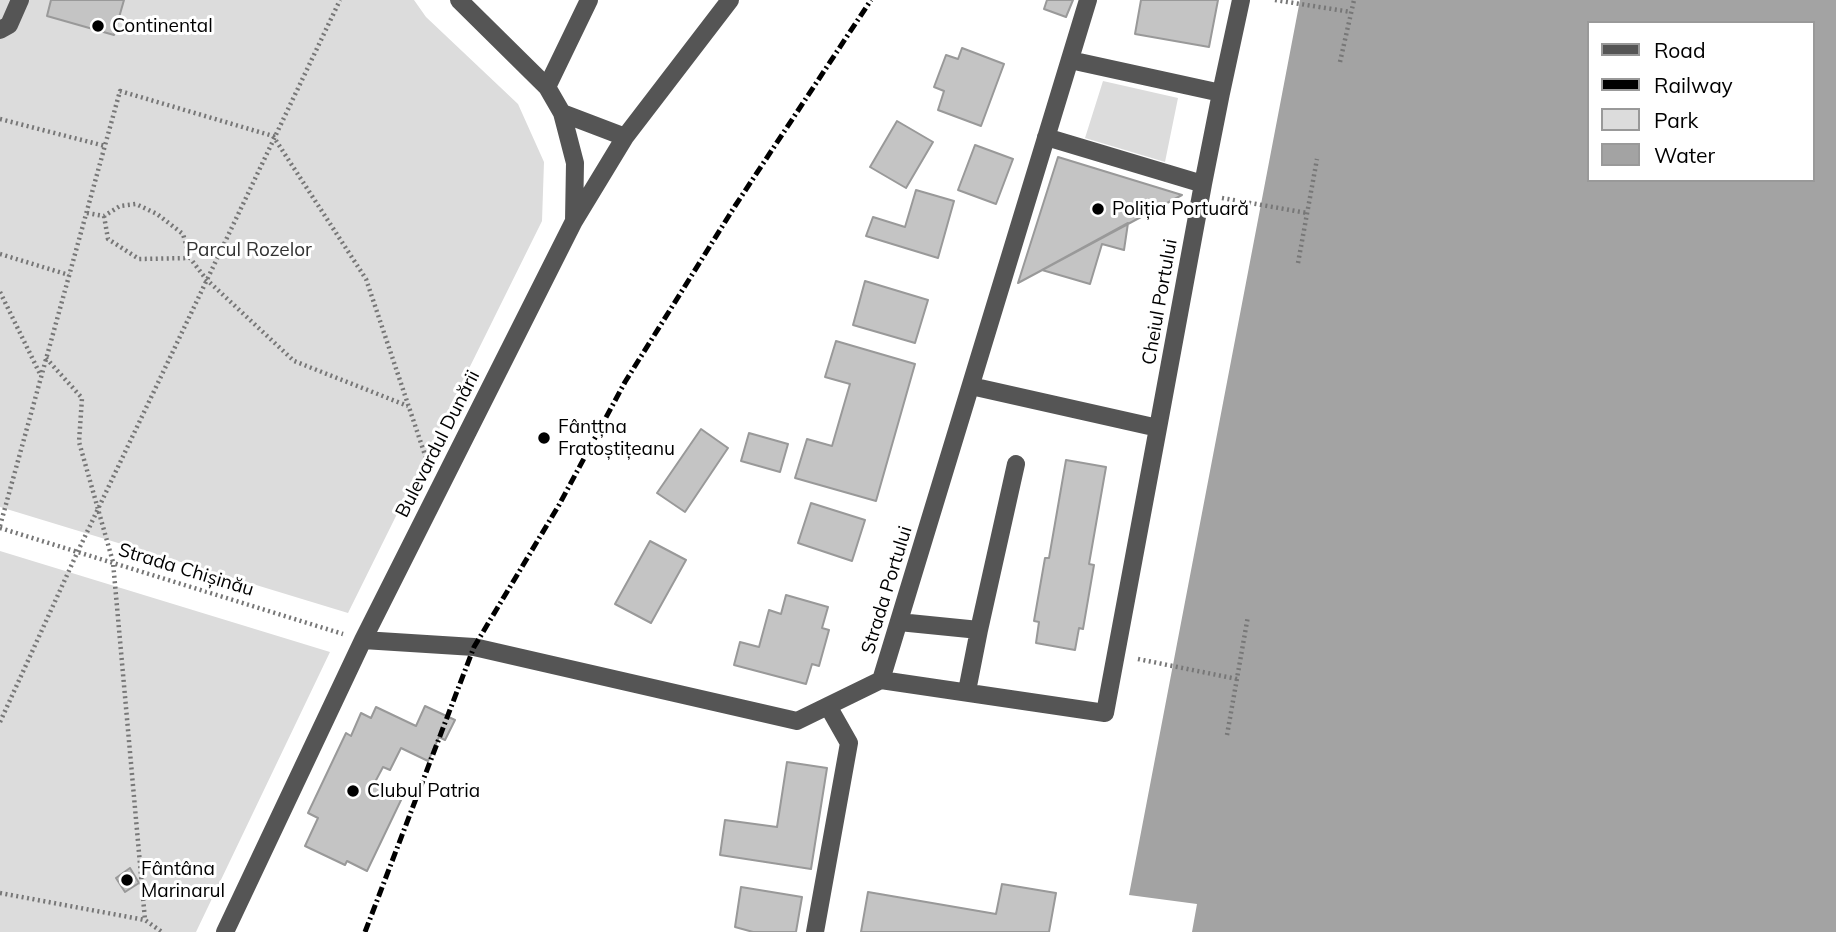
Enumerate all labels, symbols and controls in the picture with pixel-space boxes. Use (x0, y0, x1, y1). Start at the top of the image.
place label: Continental (112, 15, 213, 37)
marker: Continental (90, 18, 106, 34)
legend (1588, 21, 1815, 182)
text: Road (1654, 37, 1705, 63)
text: Railway (1654, 72, 1733, 98)
text: Park (1654, 107, 1698, 133)
text: Water (1654, 142, 1715, 168)
place label: Poliția Portuară (1112, 198, 1249, 220)
marker: Poliția Portuară (1090, 201, 1106, 217)
street label: Cheiul Portului (1138, 237, 1182, 367)
park label: Parcul Rozelor (186, 239, 312, 261)
street label: Bulevardul Dunării (391, 367, 485, 521)
place label: Fântțna Fratoștițeanu (558, 416, 675, 460)
marker: Fântțna Fratoștițeanu (536, 430, 552, 446)
street label: Strada Portului (857, 523, 917, 657)
street label: Strada Chișinău (115, 539, 257, 601)
place label: Clubul Patria (367, 780, 480, 802)
marker: Clubul Patria (345, 783, 361, 799)
place label: Fântâna Marinarul (141, 858, 225, 902)
marker: Fântâna Marinarul (119, 872, 135, 888)

